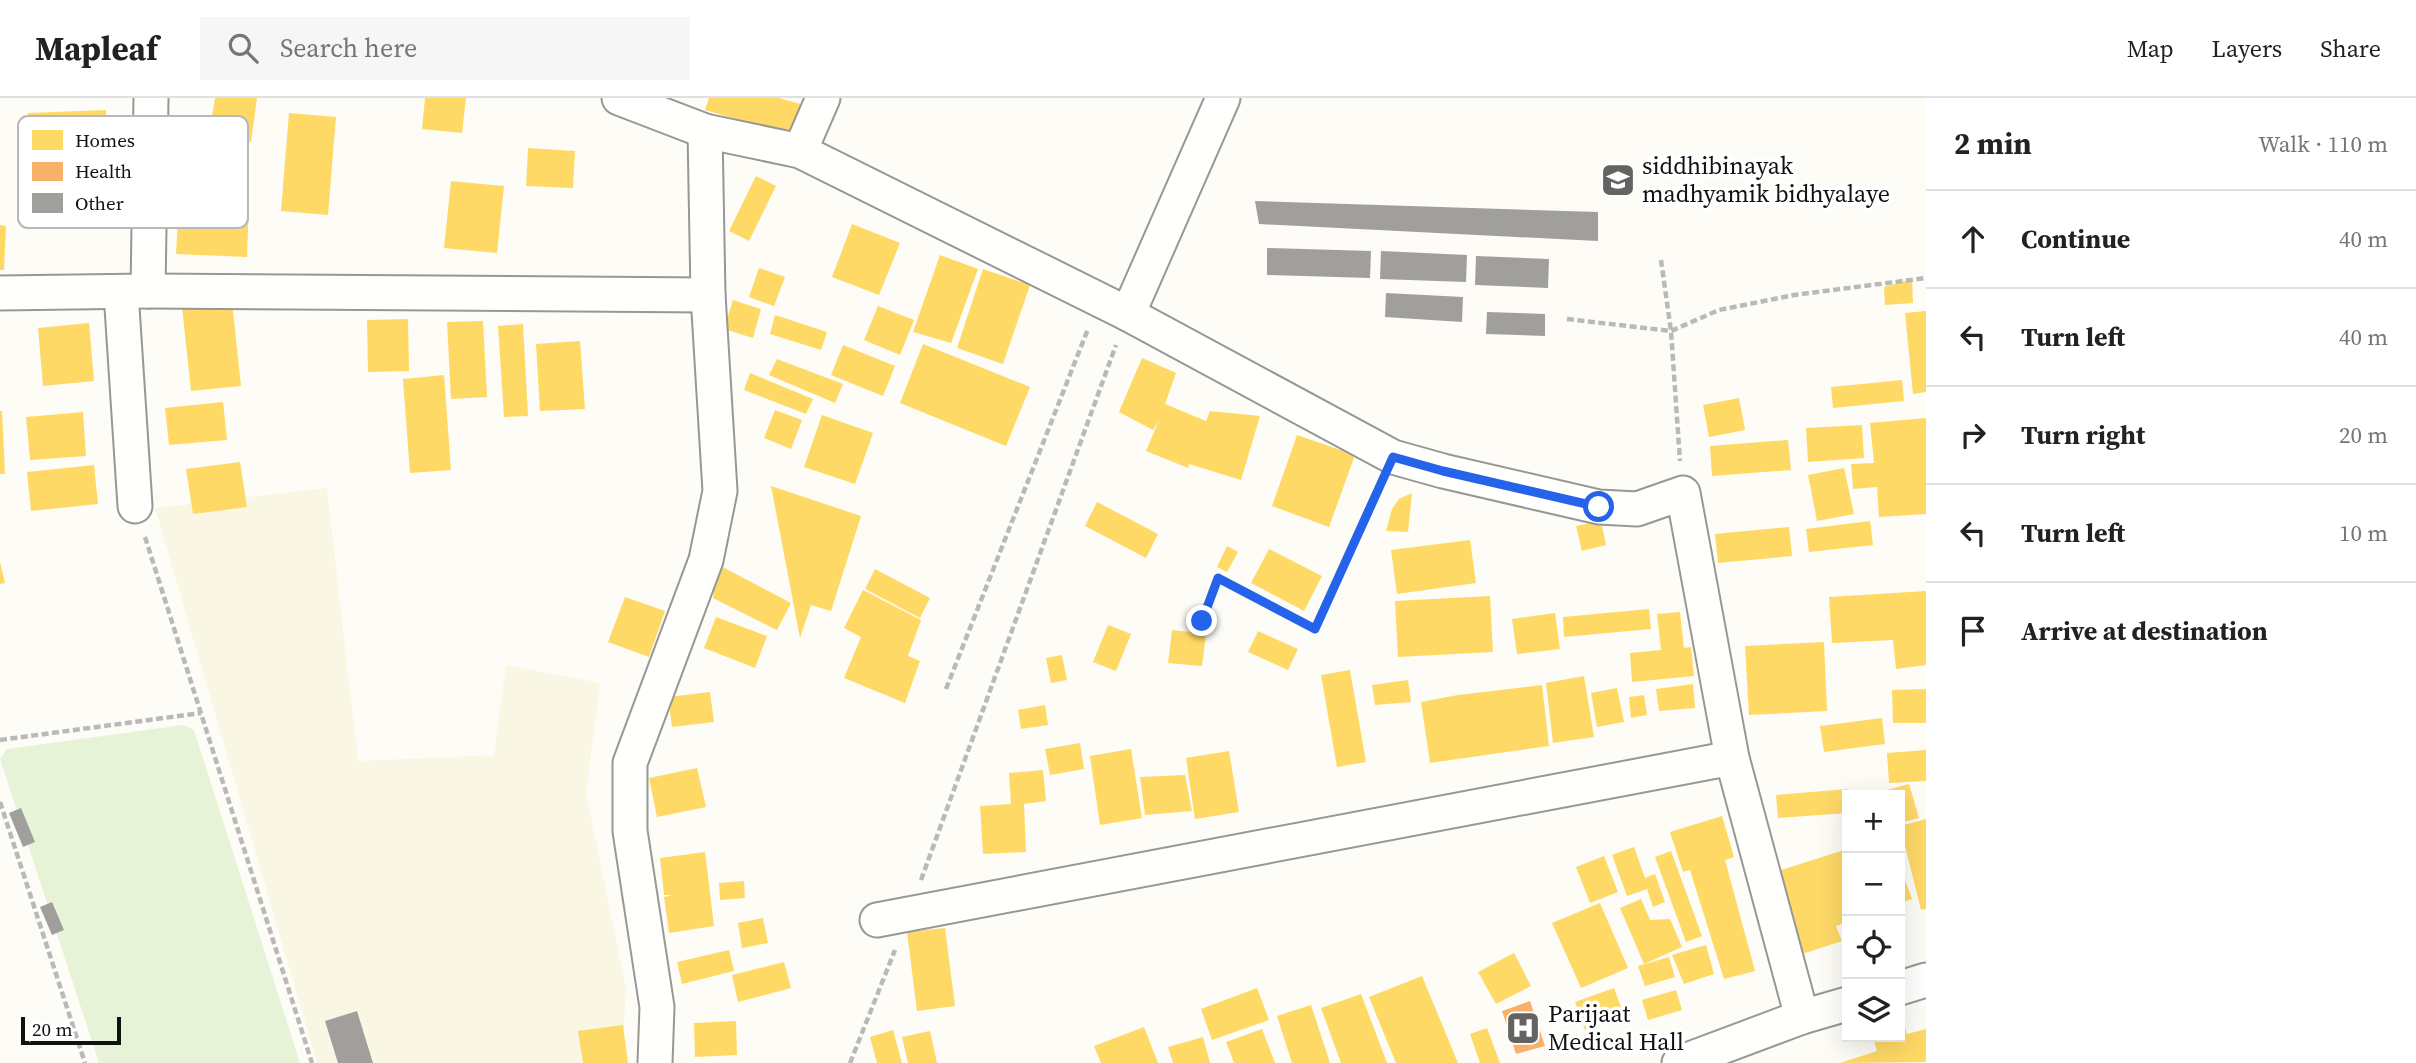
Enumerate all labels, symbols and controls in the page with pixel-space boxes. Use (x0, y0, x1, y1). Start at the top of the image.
search box (200, 17, 690, 80)
text: Mapleaf (35, 26, 158, 71)
icon: search (224, 29, 262, 67)
text: Search here (280, 30, 417, 66)
text: Map (2127, 32, 2174, 65)
text: Layers (2212, 32, 2282, 65)
text: Share (2320, 32, 2381, 65)
legend (18, 116, 248, 228)
text: 2 min (1954, 123, 2032, 164)
text: Homes (75, 127, 135, 153)
text: Walk · 110 m (2258, 128, 2388, 160)
place label: siddhibinayak madhyamik bidhyalaye (1642, 149, 1890, 210)
text: Health (75, 158, 132, 184)
school or university icon: siddhibinayak madhyamik bidhyalaye (1599, 161, 1637, 199)
text: Other (75, 190, 124, 216)
icon: ahead (1954, 220, 1992, 258)
text: Continue (2021, 221, 2130, 257)
text: 40 m (2339, 223, 2388, 255)
icon: left (1954, 318, 1992, 356)
text: Turn left (2021, 319, 2125, 355)
text: 40 m (2339, 321, 2388, 353)
icon: right (1954, 416, 1992, 454)
text: Turn right (2021, 417, 2145, 453)
text: 20 m (2339, 419, 2388, 451)
route start (1583, 491, 1614, 522)
icon: left (1954, 514, 1992, 552)
text: Turn left (2021, 515, 2125, 551)
text: 10 m (2339, 517, 2388, 549)
route end (1186, 605, 1217, 636)
icon: arrive (1954, 612, 1992, 650)
text: Arrive at destination (2021, 613, 2268, 649)
map controls (1842, 790, 1905, 1042)
button: + (1842, 790, 1905, 853)
button: − (1842, 853, 1905, 916)
button: locate (1842, 916, 1905, 979)
button: layers (1842, 979, 1905, 1042)
place label: Parijaat Medical Hall (1548, 997, 1684, 1058)
hospital icon: Parijaat Medical Hall (1504, 1009, 1542, 1047)
scale bar (21, 1014, 121, 1046)
text: 20 m (32, 1016, 73, 1042)

